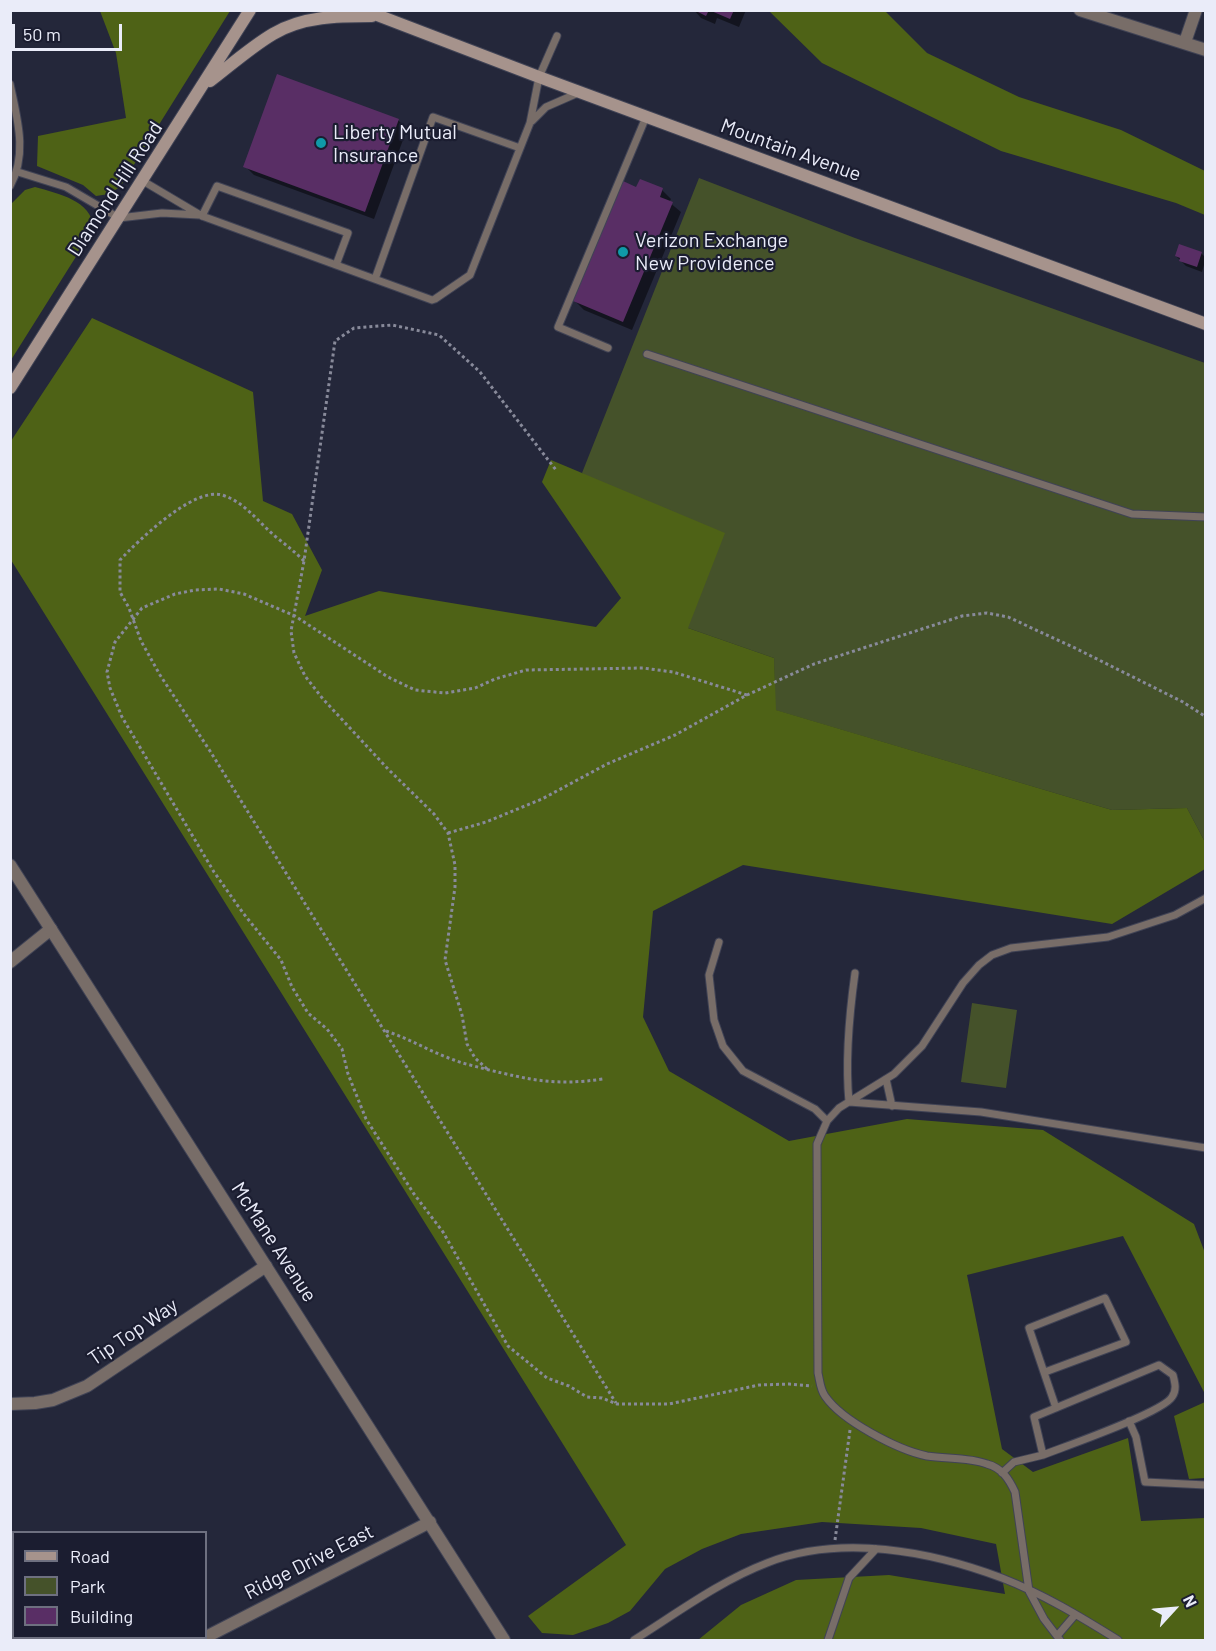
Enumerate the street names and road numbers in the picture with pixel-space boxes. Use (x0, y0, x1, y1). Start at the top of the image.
street label: Mountain Avenue (718, 113, 864, 187)
street label: Diamond Hill Road (62, 117, 168, 261)
street label: McMane Avenue (226, 1178, 322, 1306)
street label: Tip Top Way (84, 1293, 182, 1371)
street label: Ridge Drive East (241, 1519, 377, 1605)

